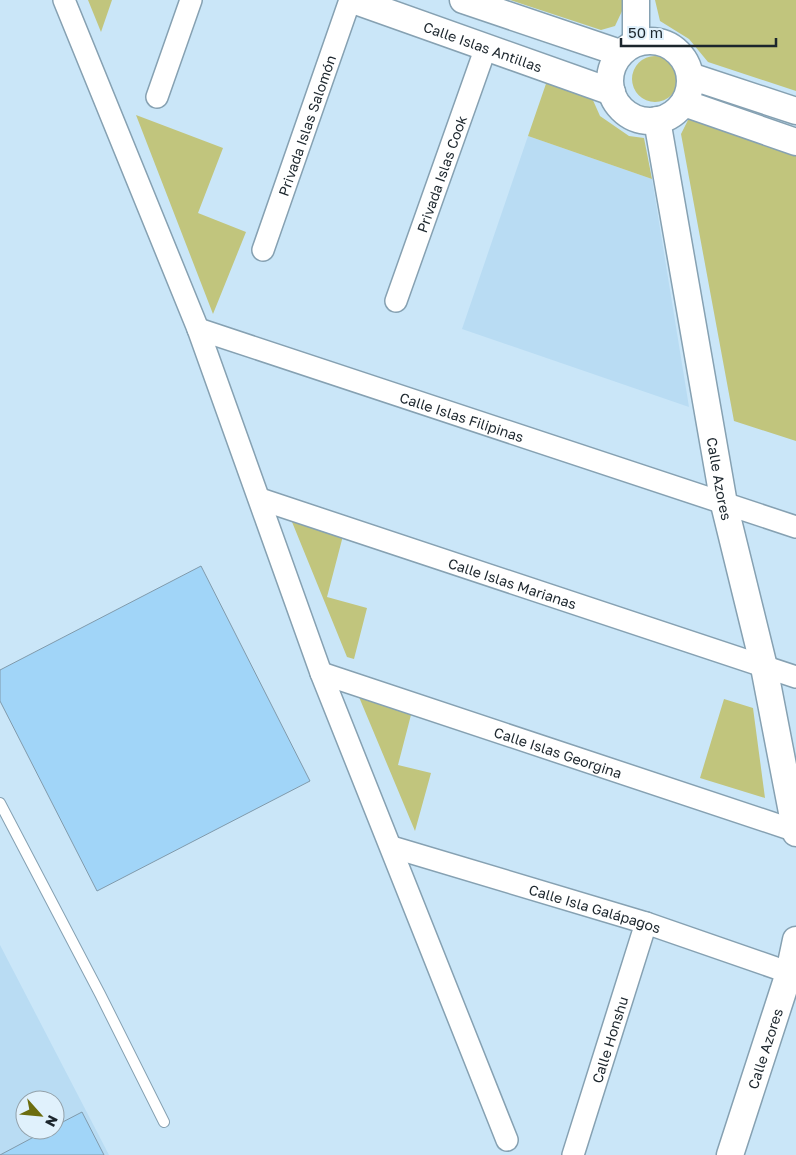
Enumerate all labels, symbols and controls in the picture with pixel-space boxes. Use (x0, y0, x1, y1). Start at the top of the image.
scale bar (621, 15, 776, 47)
street label: Calle Islas Antillas (421, 17, 545, 75)
text: 50 m (628, 23, 663, 41)
street label: Privada Islas Salomón (274, 53, 339, 198)
street label: Privada Islas Cook (412, 113, 470, 235)
street label: Calle Islas Filipinas (398, 388, 526, 445)
street label: Calle Azores (704, 436, 736, 522)
street label: Calle Islas Marianas (446, 554, 579, 612)
street label: Calle Islas Georgina (492, 723, 624, 781)
street label: Calle Isla Galápagos (527, 880, 663, 936)
street label: Calle Honshu (588, 994, 631, 1085)
street label: Calle Azores (744, 1006, 786, 1091)
north arrow (15, 1090, 65, 1140)
text: N (42, 1113, 62, 1130)

